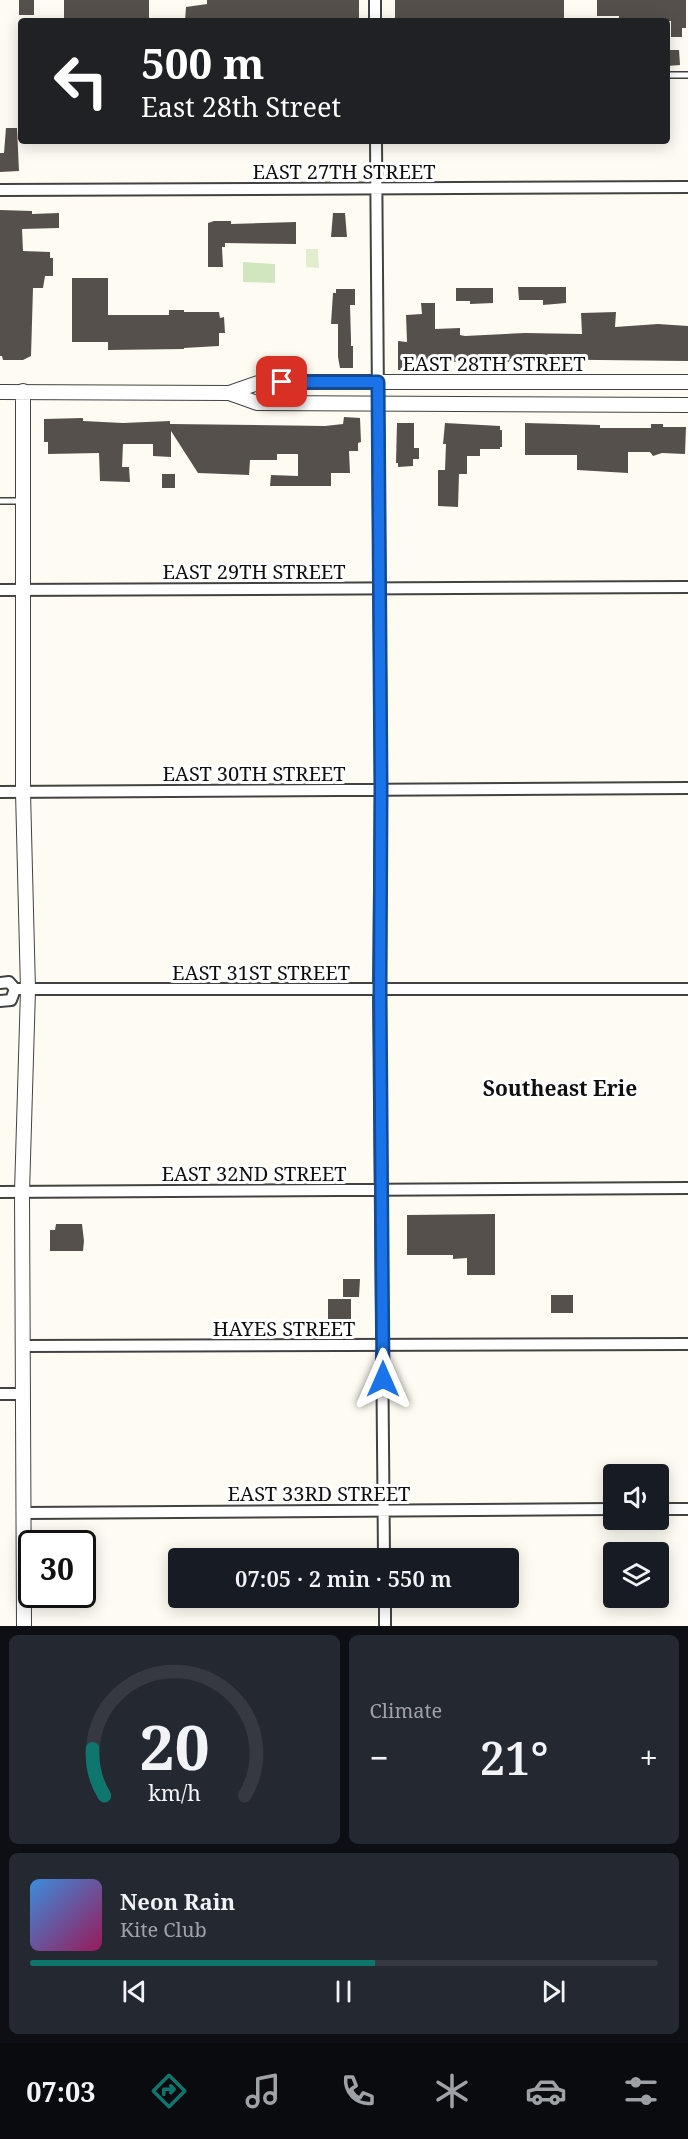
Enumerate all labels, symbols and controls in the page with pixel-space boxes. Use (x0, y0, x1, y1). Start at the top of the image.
text: 500 m (141, 34, 265, 91)
icon: left (42, 42, 120, 120)
text: East 28th Street (141, 88, 341, 125)
street label: EAST 27TH STREET (252, 158, 436, 185)
street label: EAST 28TH STREET (402, 350, 586, 377)
pin (256, 356, 307, 407)
icon: arrive (265, 365, 298, 398)
street label: EAST 29TH STREET (162, 558, 346, 585)
street label: EAST 30TH STREET (162, 760, 346, 787)
street label: EAST 31ST STREET (172, 959, 350, 986)
district label: Southeast Erie (483, 1074, 637, 1102)
street label: EAST 32ND STREET (162, 1160, 346, 1187)
street label: HAYES STREET (213, 1315, 355, 1342)
position arrow (351, 1347, 415, 1411)
map controls (603, 1464, 669, 1608)
button: sound (603, 1464, 669, 1530)
street label: EAST 33RD STREET (228, 1480, 410, 1507)
speed limit sign: 30 (18, 1530, 96, 1608)
button: layers (603, 1542, 669, 1608)
text: 07:05 · 2 min · 550 m (235, 1563, 452, 1593)
text: Climate (370, 1697, 442, 1724)
text: 20 (139, 1703, 210, 1788)
text: 21° (480, 1727, 548, 1788)
text: − (370, 1735, 389, 1780)
text: + (640, 1735, 658, 1780)
text: km/h (148, 1779, 201, 1808)
text: Neon Rain (120, 1886, 235, 1916)
text: Kite Club (120, 1916, 207, 1943)
icon: previous (118, 1975, 151, 2008)
icon: pause (327, 1975, 360, 2008)
icon: next (537, 1975, 570, 2008)
icon: directions (148, 2070, 190, 2112)
icon: music (242, 2070, 284, 2112)
icon: phone (337, 2070, 379, 2112)
icon: climate (431, 2070, 473, 2112)
icon: car (525, 2070, 567, 2112)
icon: filters (620, 2070, 662, 2112)
text: 07:03 (26, 2073, 95, 2110)

